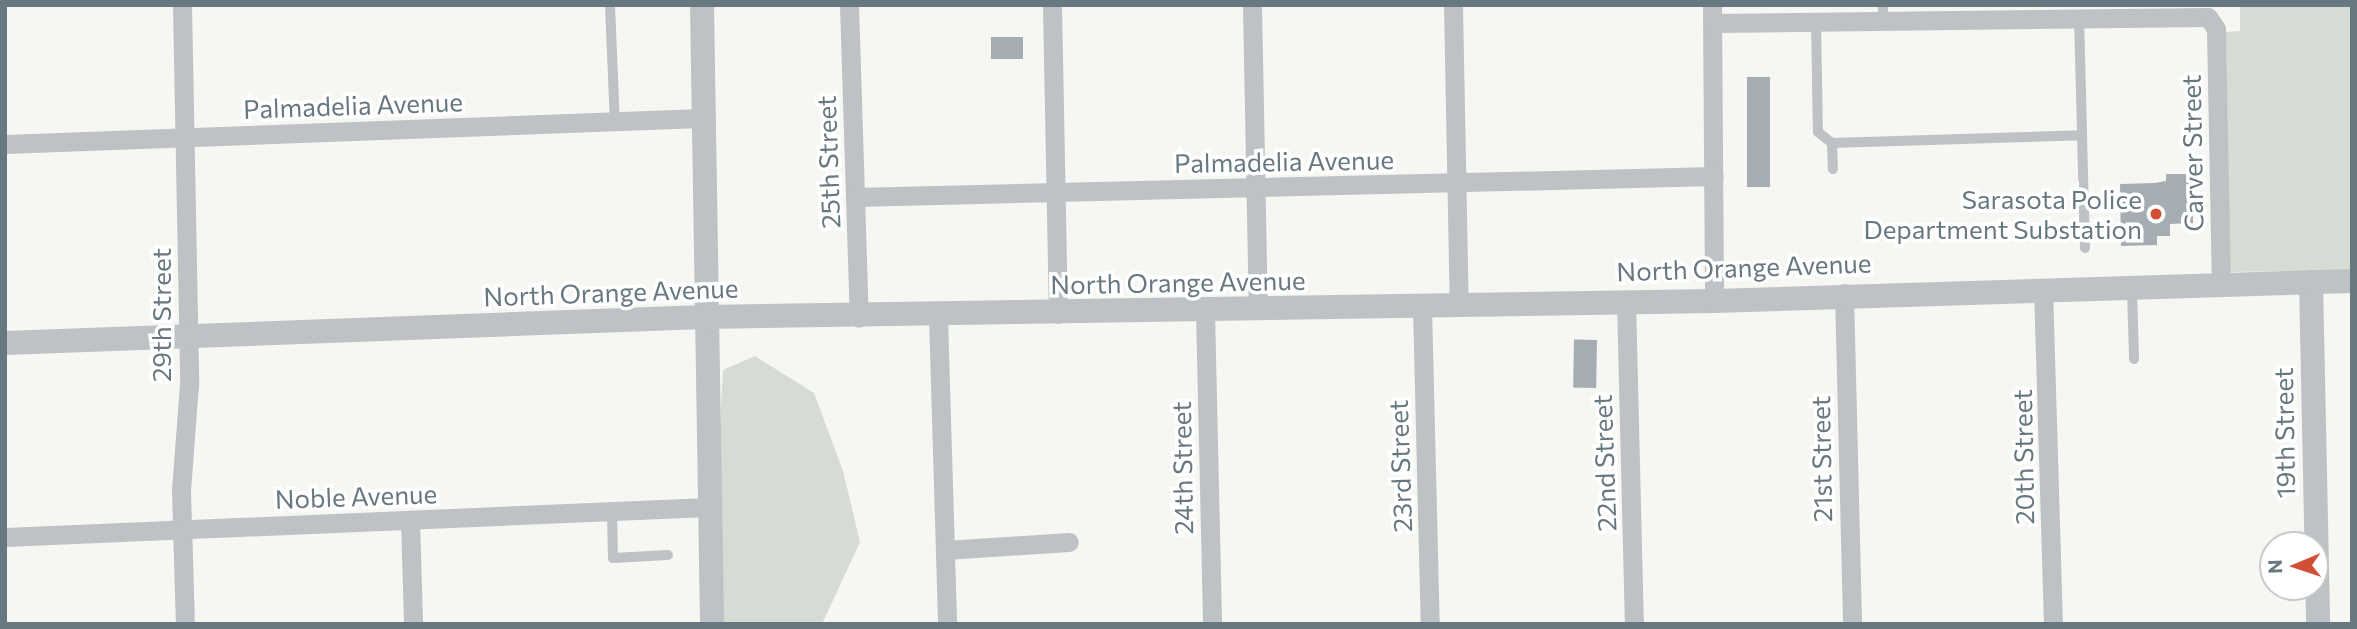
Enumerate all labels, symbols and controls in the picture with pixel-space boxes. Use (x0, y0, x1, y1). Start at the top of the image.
street label: Carver Street (2175, 74, 2209, 232)
street label: Palmadelia Avenue (242, 86, 464, 124)
street label: 25th Street (810, 95, 846, 229)
street label: Palmadelia Avenue (1174, 143, 1394, 179)
place label: Sarasota Police Department Substation (1863, 183, 2142, 244)
marker: Sarasota Police Department Substation (2148, 206, 2164, 222)
street label: North Orange Avenue (1616, 247, 1872, 287)
street label: 29th Street (145, 248, 177, 382)
street label: North Orange Avenue (1050, 264, 1306, 300)
street label: North Orange Avenue (483, 272, 739, 312)
street label: 19th Street (2267, 367, 2301, 499)
street label: 20th Street (2006, 389, 2040, 525)
street label: 22nd Street (1586, 394, 1622, 532)
street label: 21st Street (1804, 396, 1838, 522)
street label: 23rd Street (1382, 399, 1418, 533)
street label: 24th Street (1165, 401, 1199, 535)
street label: Noble Avenue (274, 478, 438, 514)
north arrow (2259, 531, 2329, 601)
text: N (2263, 559, 2286, 574)

